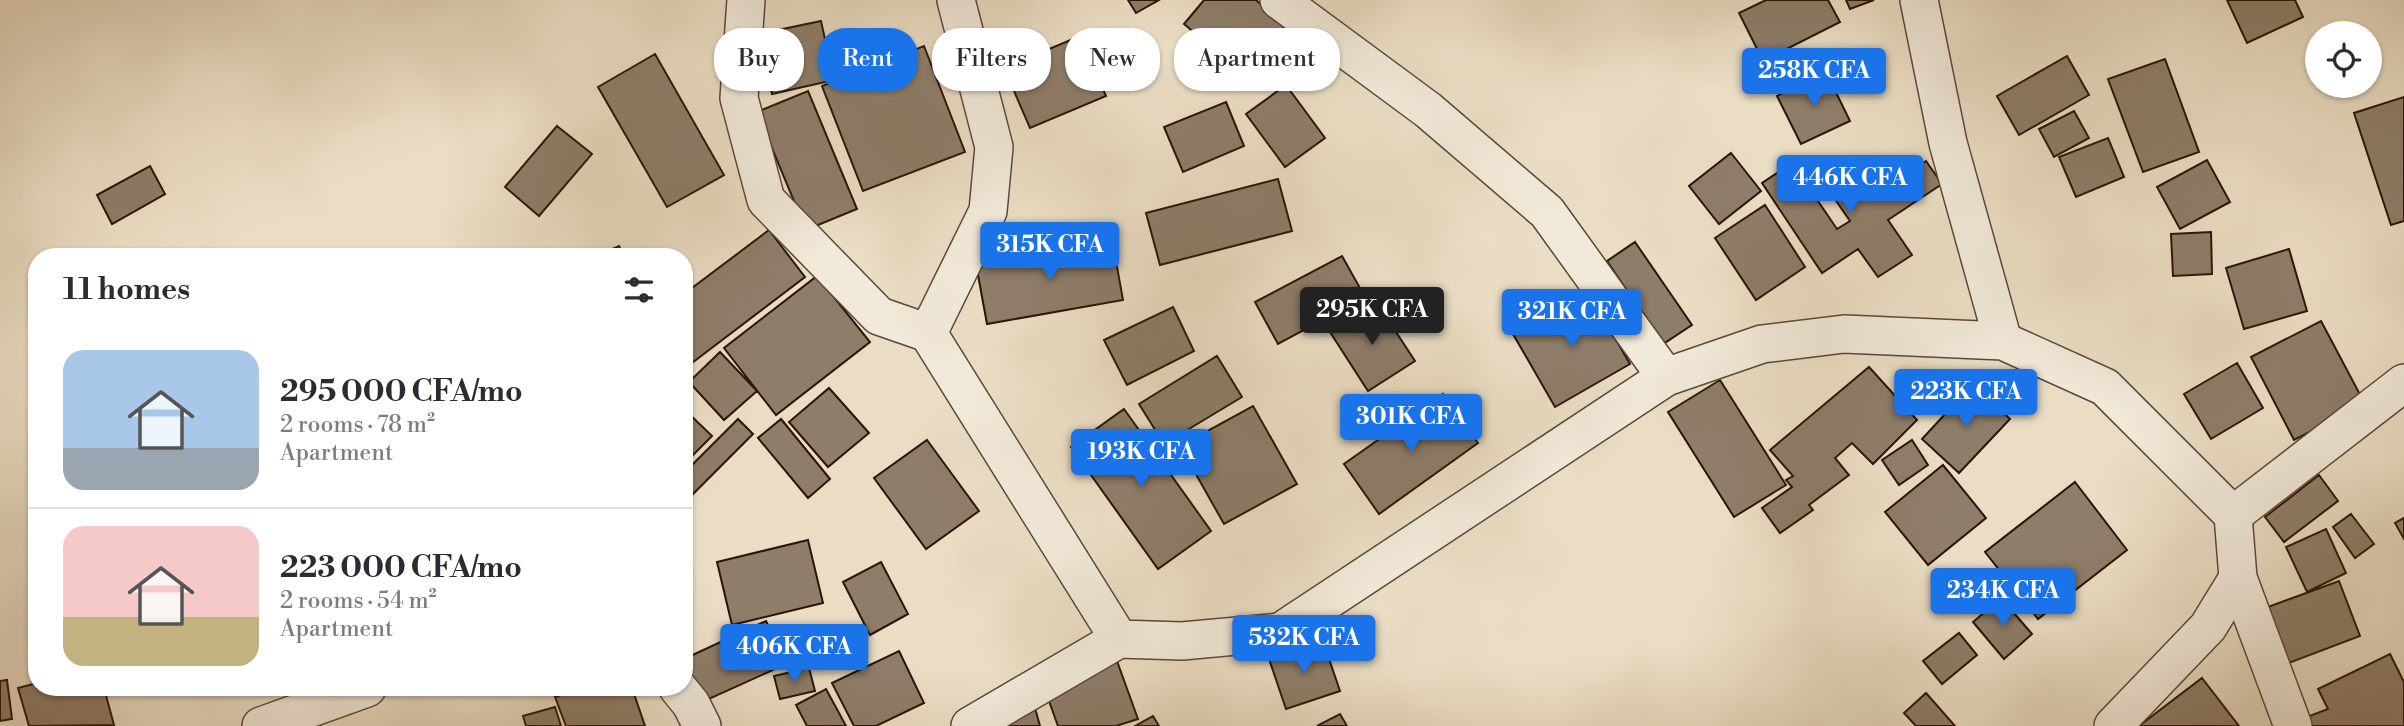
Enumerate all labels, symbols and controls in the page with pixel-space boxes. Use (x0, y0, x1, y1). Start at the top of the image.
map controls (2305, 21, 2382, 98)
button: locate (2305, 21, 2382, 98)
chip: Buy (714, 28, 804, 91)
chip: Rent (818, 28, 918, 91)
chip: Filters (932, 28, 1051, 91)
chip: New (1065, 28, 1160, 91)
chip: Apartment (1174, 28, 1340, 91)
pin: 258K CFA (1742, 48, 1886, 108)
text: 258K CFA (1758, 57, 1870, 85)
pin: 446K CFA (1778, 156, 1922, 215)
text: 446K CFA (1793, 164, 1907, 192)
pin: 315K CFA (978, 222, 1122, 282)
text: 315K CFA (996, 231, 1104, 259)
text: 11 homes (63, 271, 190, 309)
icon: filters (620, 271, 658, 309)
pin: 295K CFA (1300, 288, 1444, 347)
pin: 321K CFA (1500, 290, 1644, 349)
text: 295K CFA (1316, 296, 1428, 324)
text: 321K CFA (1518, 298, 1626, 326)
pin: 223K CFA (1894, 370, 2038, 429)
text: 295 000 CFA/mo (280, 373, 523, 411)
icon: home (119, 378, 203, 462)
text: 223K CFA (1910, 378, 2022, 406)
pin: 301K CFA (1339, 394, 1483, 454)
text: 301K CFA (1356, 403, 1466, 431)
text: 2 rooms · 78 m² (280, 411, 435, 439)
pin: 193K CFA (1069, 430, 1213, 489)
text: 193K CFA (1087, 438, 1195, 466)
text: Apartment (280, 439, 393, 467)
text: 223 000 CFA/mo (280, 549, 522, 587)
icon: home (119, 554, 203, 638)
pin: 234K CFA (1931, 568, 2075, 628)
text: 234K CFA (1947, 577, 2059, 605)
text: 2 rooms · 54 m² (280, 587, 437, 615)
text: Apartment (280, 615, 393, 643)
pin: 532K CFA (1232, 616, 1376, 675)
pin: 406K CFA (722, 624, 866, 684)
text: 532K CFA (1248, 624, 1360, 652)
text: 406K CFA (736, 633, 852, 661)

